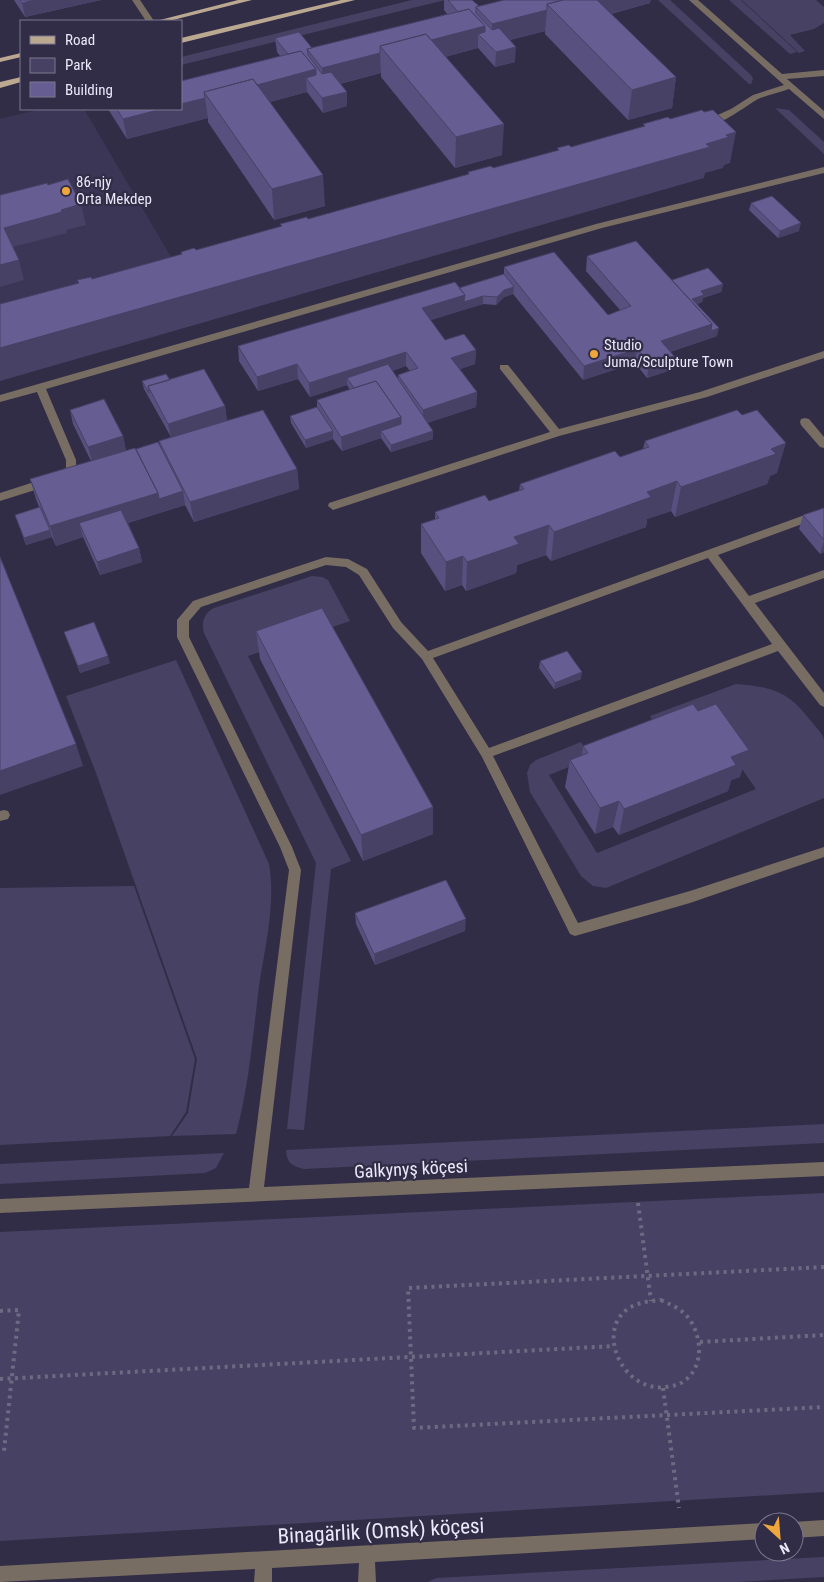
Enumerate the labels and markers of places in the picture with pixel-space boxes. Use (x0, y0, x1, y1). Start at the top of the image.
place label: 86-njy Orta Mekdep (76, 173, 152, 208)
marker: 86-njy Orta Mekdep (60, 185, 72, 197)
place label: Studio Juma/Sculpture Town (604, 336, 733, 371)
marker: Studio Juma/Sculpture Town (588, 348, 600, 360)

